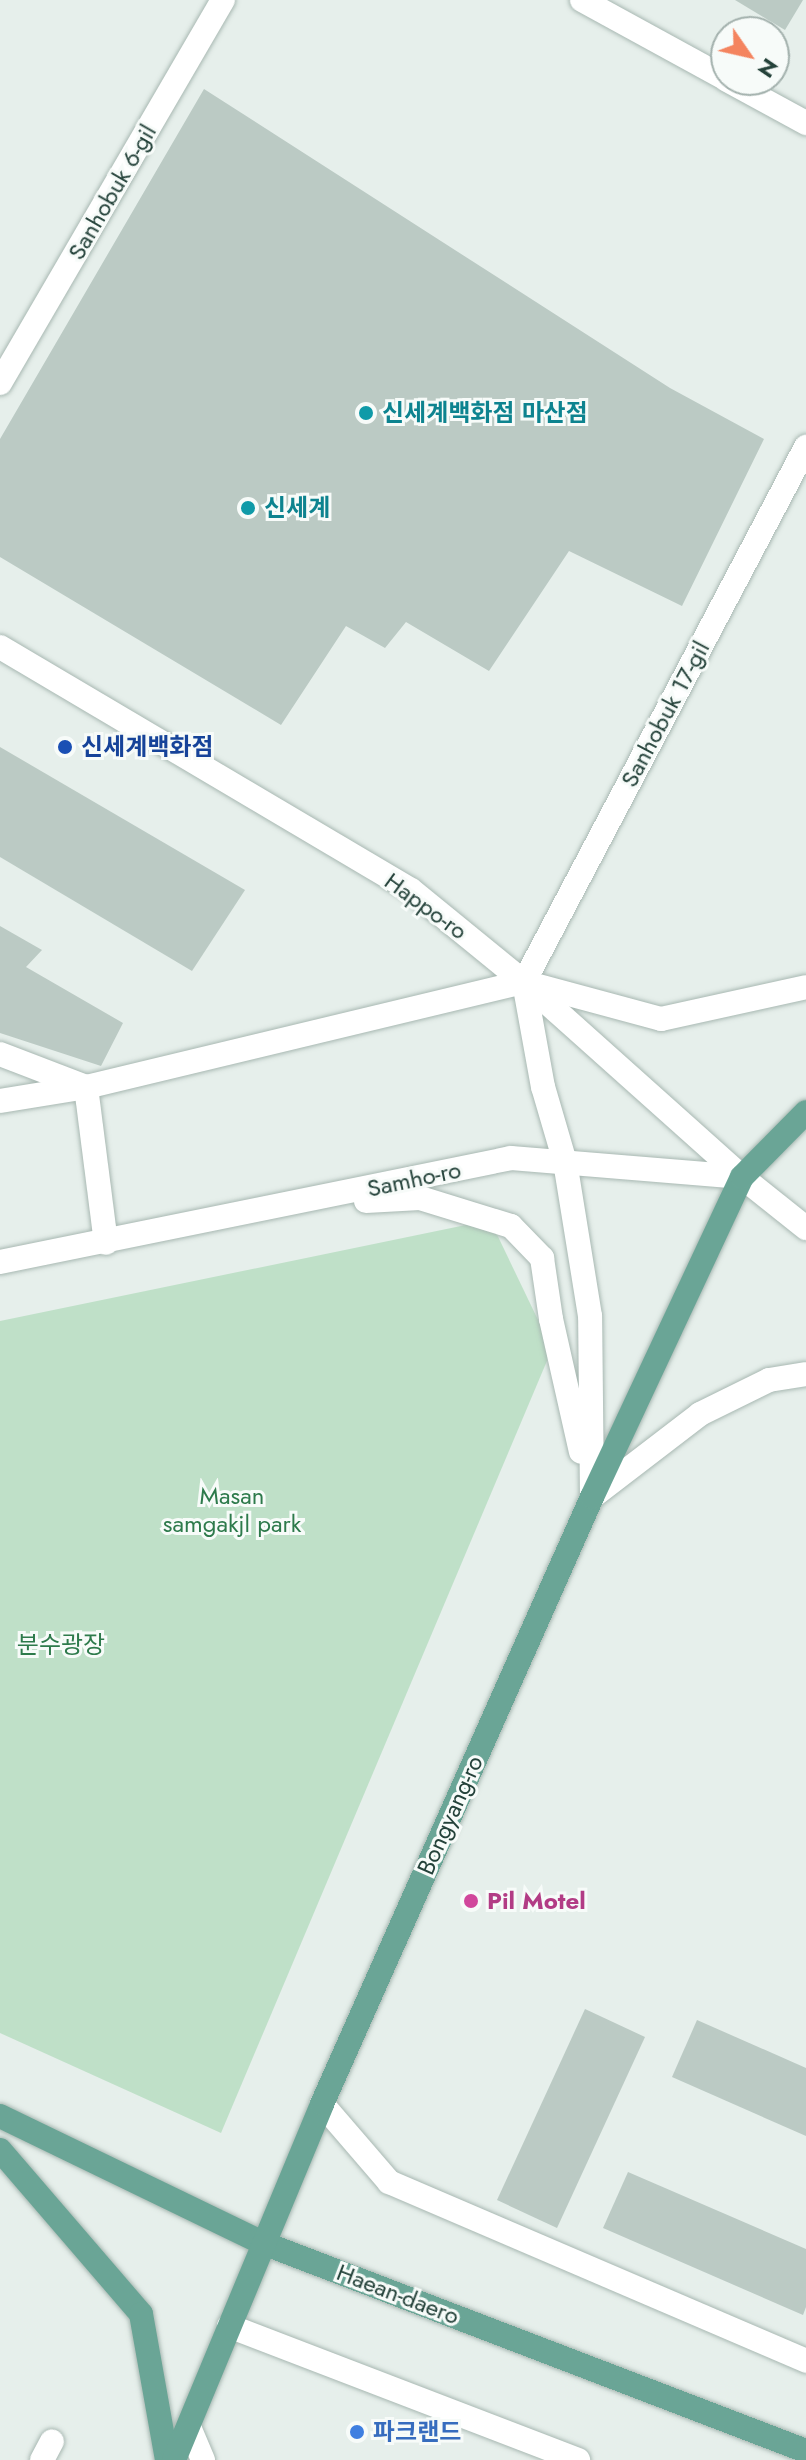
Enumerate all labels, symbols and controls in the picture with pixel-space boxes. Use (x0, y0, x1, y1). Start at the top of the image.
north arrow (710, 16, 790, 96)
text: N (750, 52, 786, 84)
street label: Sanhobuk 6-gil (62, 119, 162, 265)
place label: 신세계백화점 마산점 (382, 399, 588, 427)
marker: 신세계백화점 마산점 (357, 404, 375, 422)
place label: 신세계 (264, 494, 330, 522)
marker: 신세계 (239, 499, 257, 517)
street label: Sanhobuk 17-gil (615, 636, 715, 792)
place label: 신세계백화점 (81, 733, 213, 761)
marker: 신세계백화점 (56, 738, 74, 756)
street label: Happo-ro (379, 866, 473, 946)
street label: Samho-ro (364, 1155, 464, 1203)
park label: Masan samgakjl park (163, 1482, 301, 1538)
park label: 분수광장 (17, 1631, 105, 1659)
street label: Bongyang-ro (411, 1751, 489, 1879)
place label: Pil Motel (487, 1887, 586, 1915)
marker: Pil Motel (462, 1892, 480, 1910)
street label: Haean-daero (333, 2257, 463, 2331)
place label: 파크랜드 (373, 2418, 461, 2446)
marker: 파크랜드 (348, 2423, 366, 2441)

